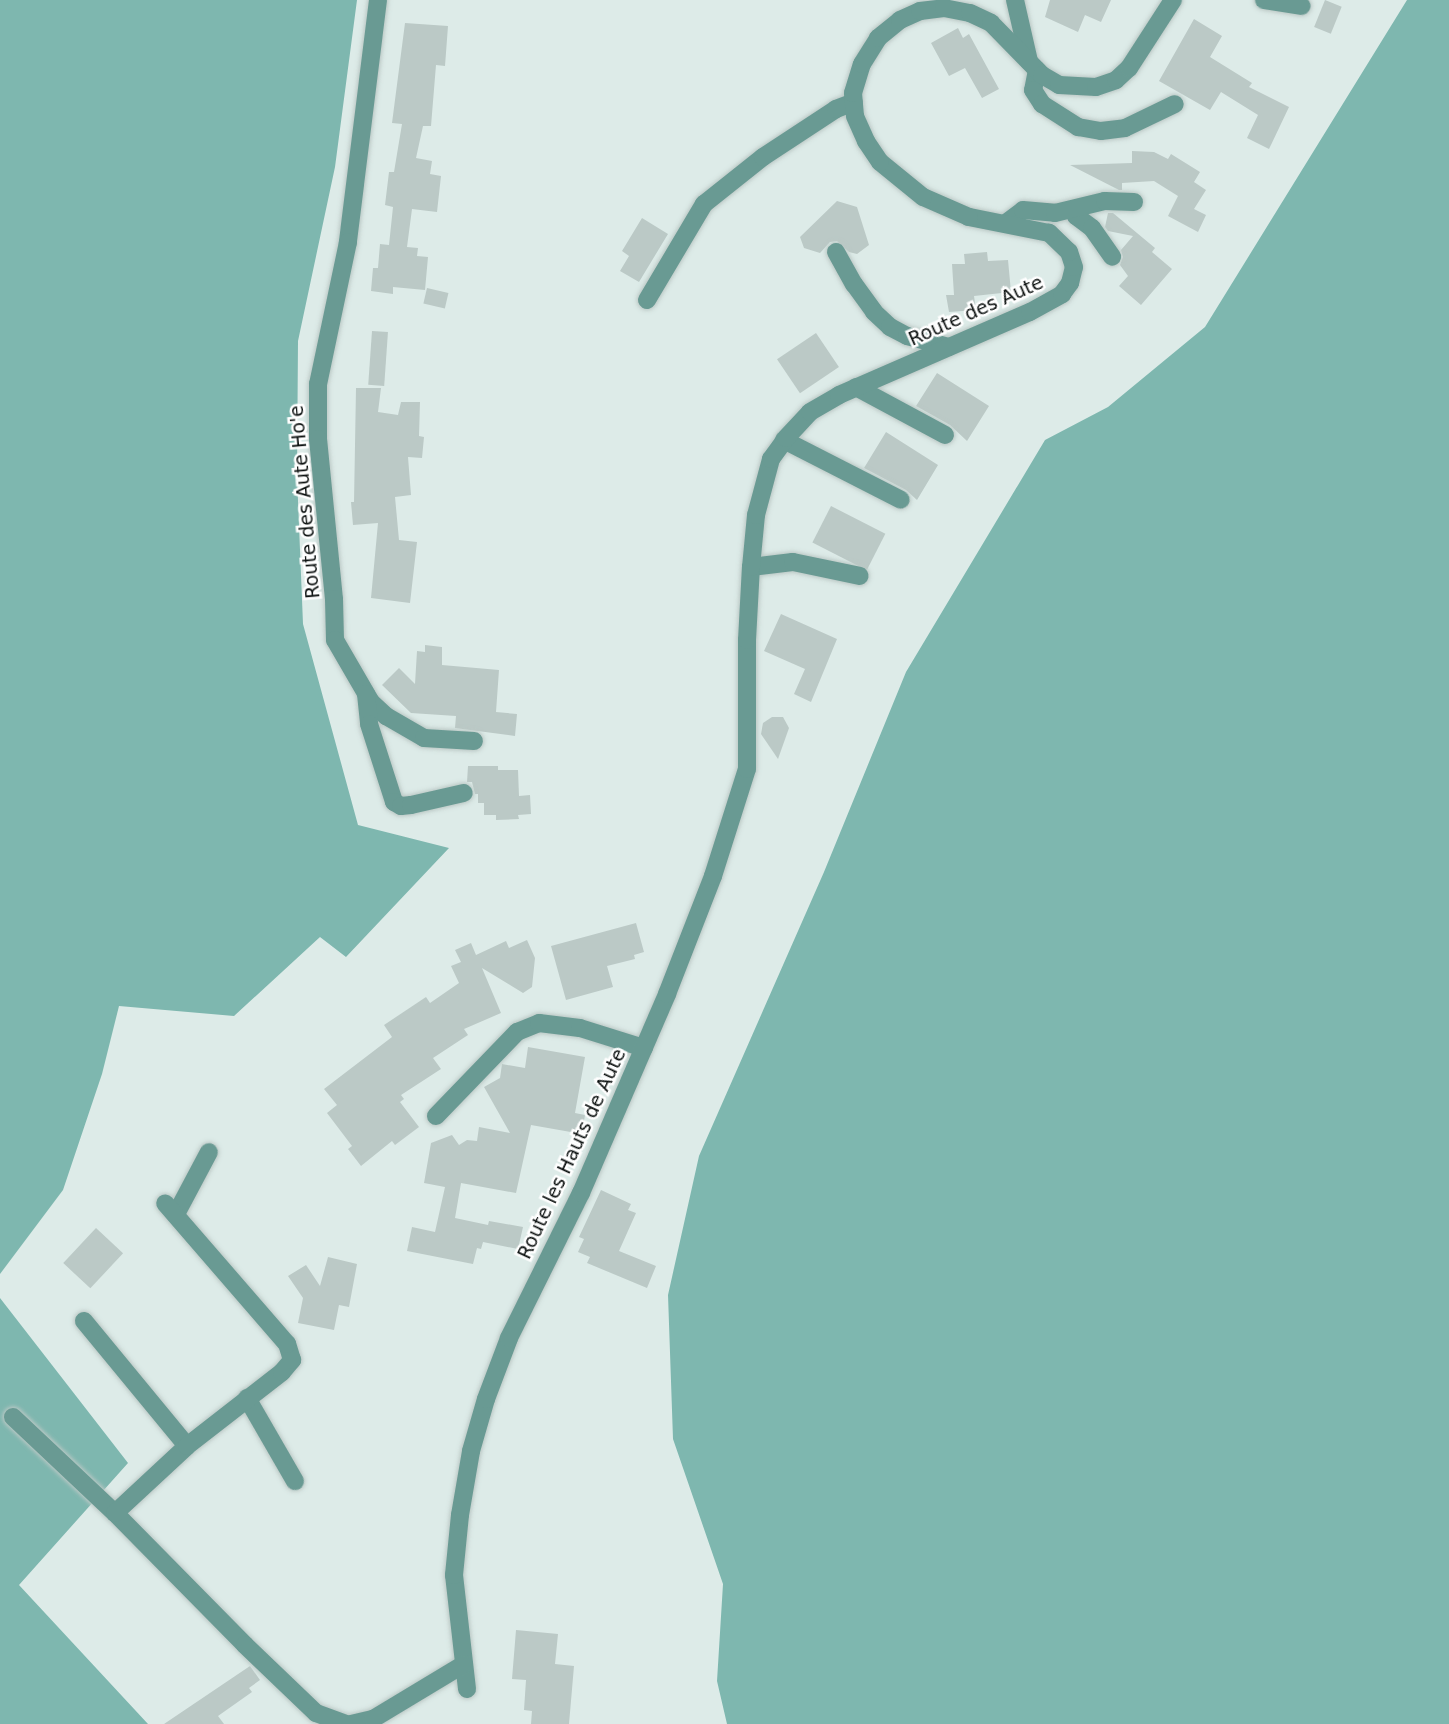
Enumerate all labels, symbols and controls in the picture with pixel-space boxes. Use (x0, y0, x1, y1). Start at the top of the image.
street label: Route des Aute (905, 271, 1047, 351)
street label: Route des Aute Ho'e (285, 404, 325, 600)
street label: Route les Hauts de Aute (513, 1045, 631, 1263)

